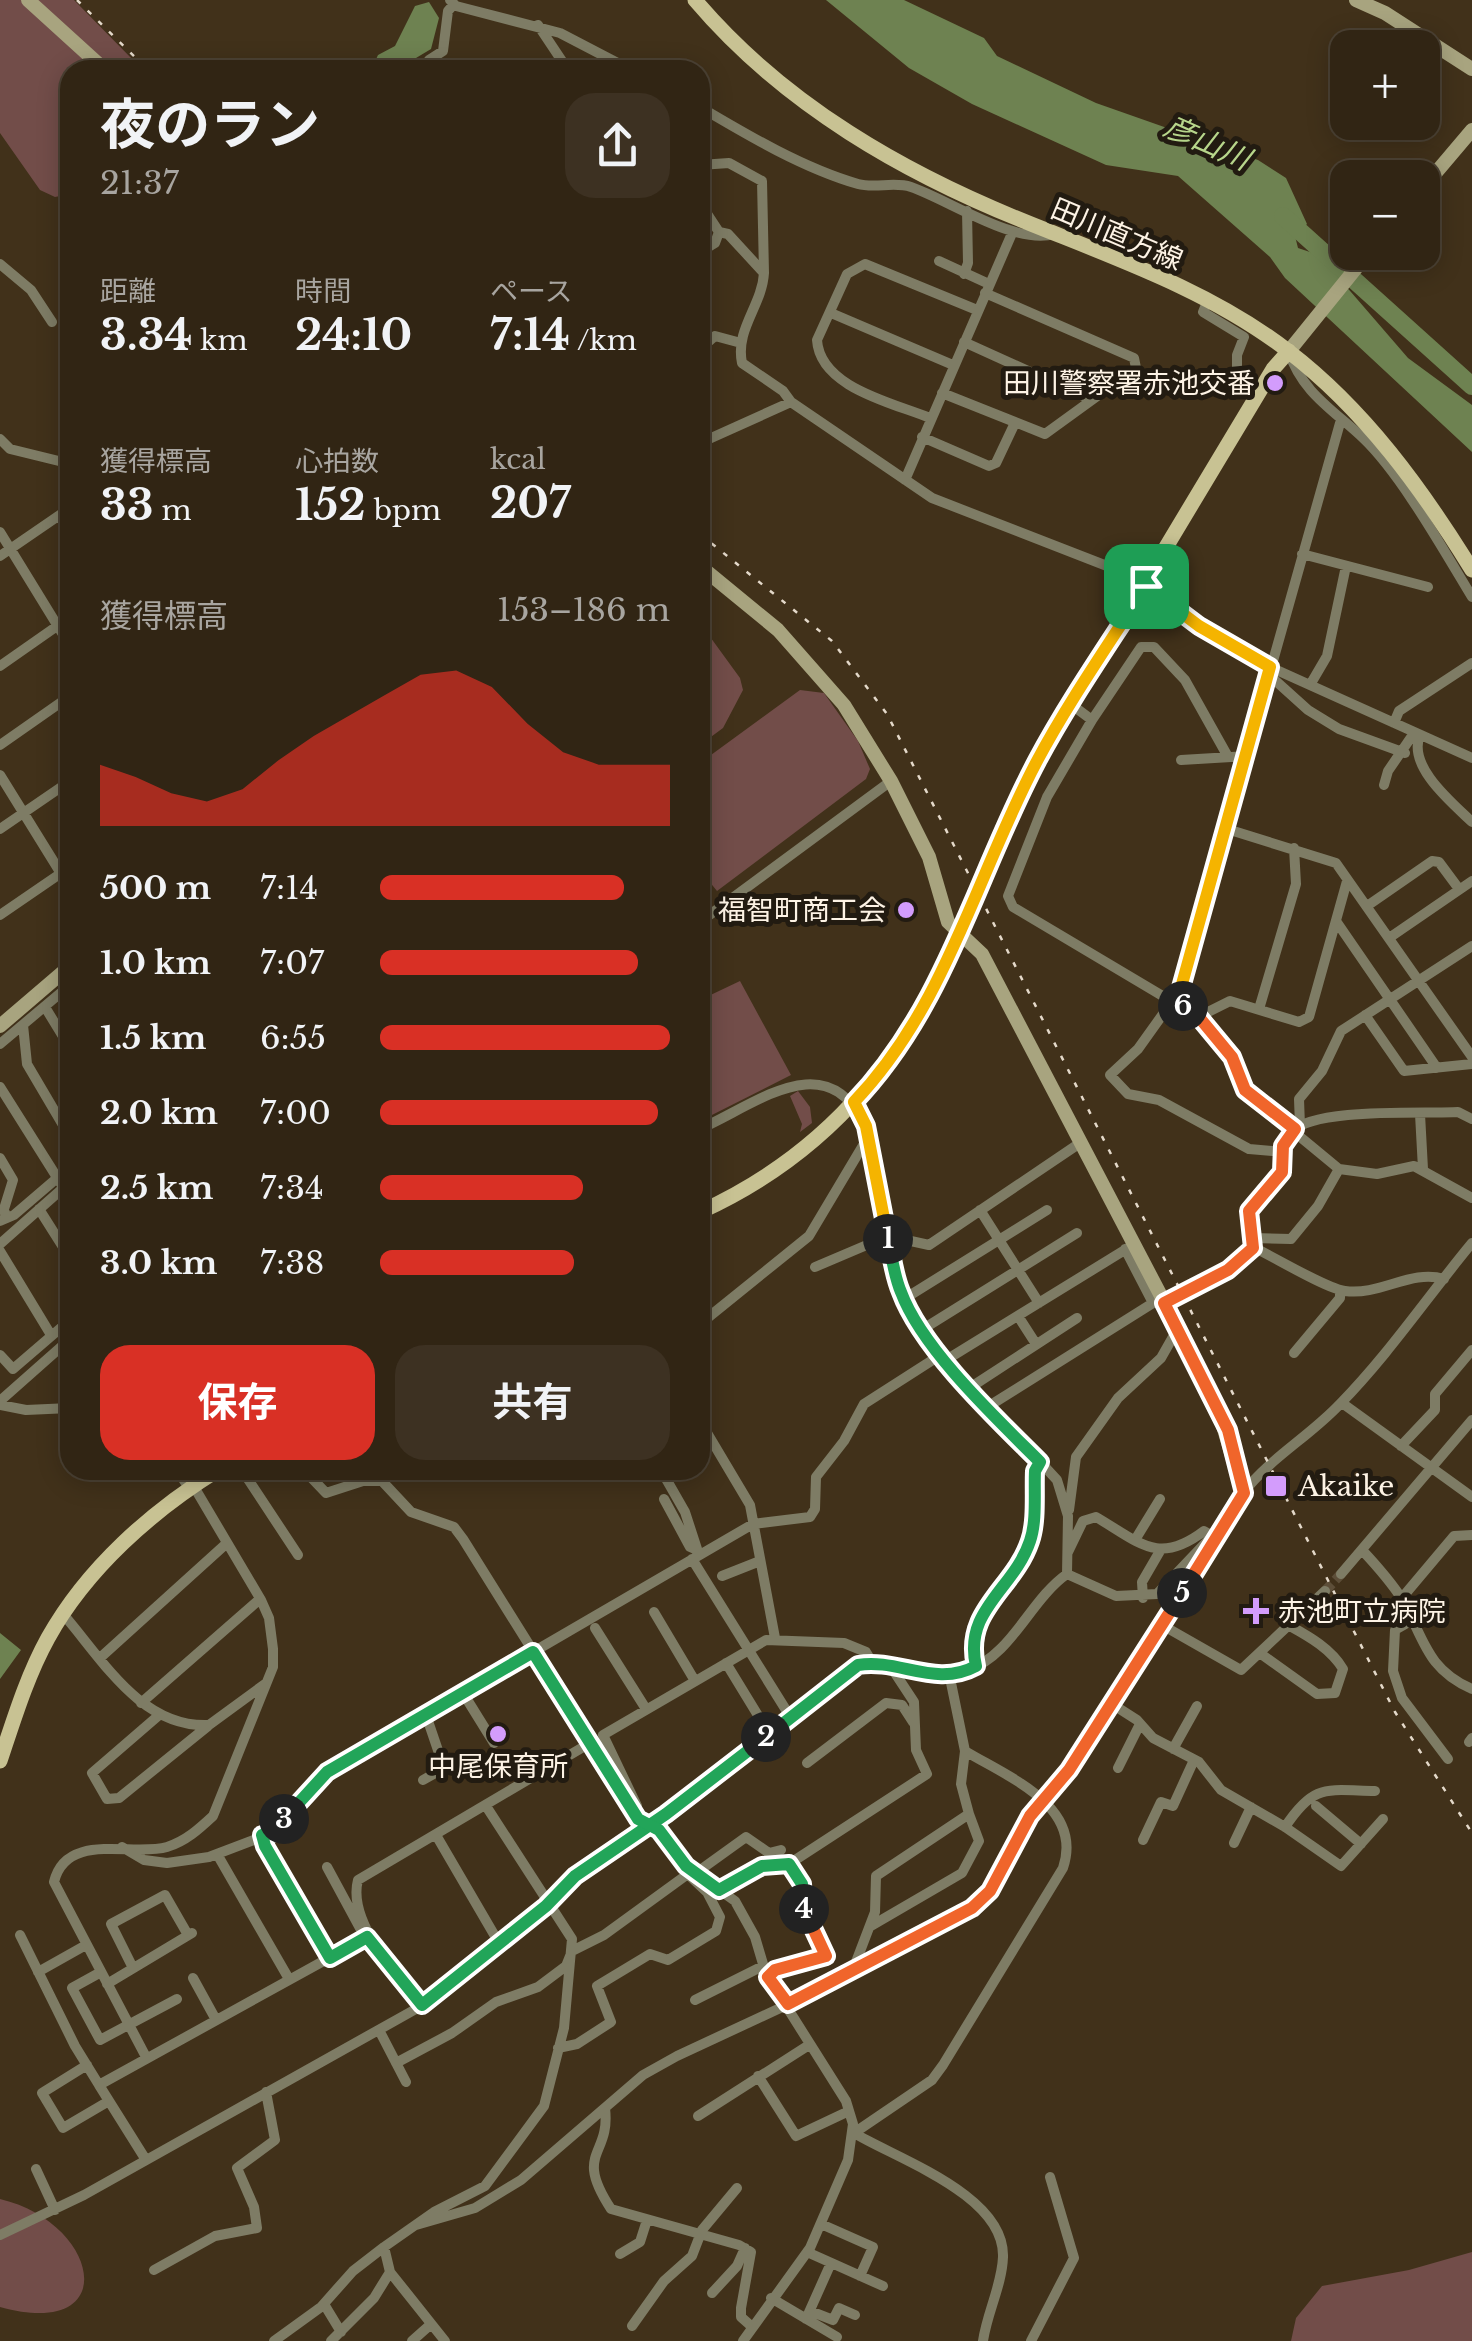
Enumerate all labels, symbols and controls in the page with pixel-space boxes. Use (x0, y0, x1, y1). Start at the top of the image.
map controls (1330, 30, 1440, 270)
button: + (1330, 30, 1440, 140)
text: 夜のラン (100, 91, 320, 159)
button: share (565, 93, 670, 198)
water label: 彦山川 (1159, 107, 1259, 179)
button: − (1330, 160, 1440, 270)
text: 21:37 (100, 163, 179, 203)
street label: 田川直方線 (1046, 191, 1188, 278)
text: 距離 (100, 274, 156, 309)
text: 時間 (295, 274, 351, 309)
text: ペース (490, 274, 573, 309)
text: 3.34 (100, 309, 192, 361)
text: 24:10 (295, 309, 412, 361)
text: 7:14 (490, 309, 570, 361)
text: km (192, 323, 248, 358)
text: /km (570, 323, 637, 358)
place label: 田川警察署赤池交番 (1003, 366, 1255, 401)
marker: 田川警察署赤池交番 (1264, 372, 1286, 394)
text: kcal (490, 442, 546, 477)
text: 獲得標高 (100, 444, 212, 479)
text: 心拍数 (295, 444, 379, 479)
text: 207 (490, 477, 571, 529)
text: 33 (100, 479, 154, 531)
text: 152 (295, 479, 366, 531)
text: m (154, 493, 192, 528)
text: bpm (366, 493, 441, 528)
pin (1104, 544, 1189, 629)
icon: arrive (1119, 559, 1174, 614)
text: 153–186 m (497, 590, 670, 630)
text: 獲得標高 (100, 596, 228, 636)
text: 500 m (100, 868, 211, 908)
text: 7:14 (260, 868, 318, 908)
place label: 福智町商工会 (718, 893, 886, 928)
marker: 福智町商工会 (895, 899, 917, 921)
text: 1.0 km (100, 943, 211, 983)
text: 7:07 (260, 943, 324, 983)
pin: 6 (1158, 981, 1208, 1031)
text: 6 (1174, 988, 1192, 1023)
text: 1.5 km (100, 1018, 206, 1058)
text: 6:55 (260, 1018, 326, 1058)
text: 2.0 km (100, 1093, 218, 1133)
text: 7:00 (260, 1093, 331, 1133)
text: 2.5 km (100, 1168, 213, 1208)
text: 7:34 (260, 1168, 324, 1208)
pin: 1 (863, 1214, 913, 1264)
text: 1 (882, 1221, 894, 1256)
text: 3.0 km (100, 1243, 217, 1283)
text: 7:38 (260, 1243, 324, 1283)
button: 保存 (100, 1345, 375, 1460)
button: 共有 (395, 1345, 670, 1460)
place label: Akaike (1297, 1469, 1394, 1504)
marker: Akaike (1263, 1473, 1289, 1499)
pin: 5 (1157, 1568, 1207, 1618)
text: 5 (1174, 1575, 1190, 1610)
place label: 赤池町立病院 (1278, 1594, 1446, 1629)
marker: 赤池町立病院 (1243, 1598, 1269, 1624)
pin: 2 (741, 1712, 791, 1762)
text: 2 (757, 1719, 775, 1754)
marker: 中尾保育所 (487, 1723, 509, 1745)
place label: 中尾保育所 (428, 1749, 568, 1784)
pin: 3 (259, 1794, 309, 1844)
text: 3 (275, 1801, 293, 1836)
pin: 4 (779, 1884, 829, 1934)
text: 4 (795, 1891, 813, 1926)

